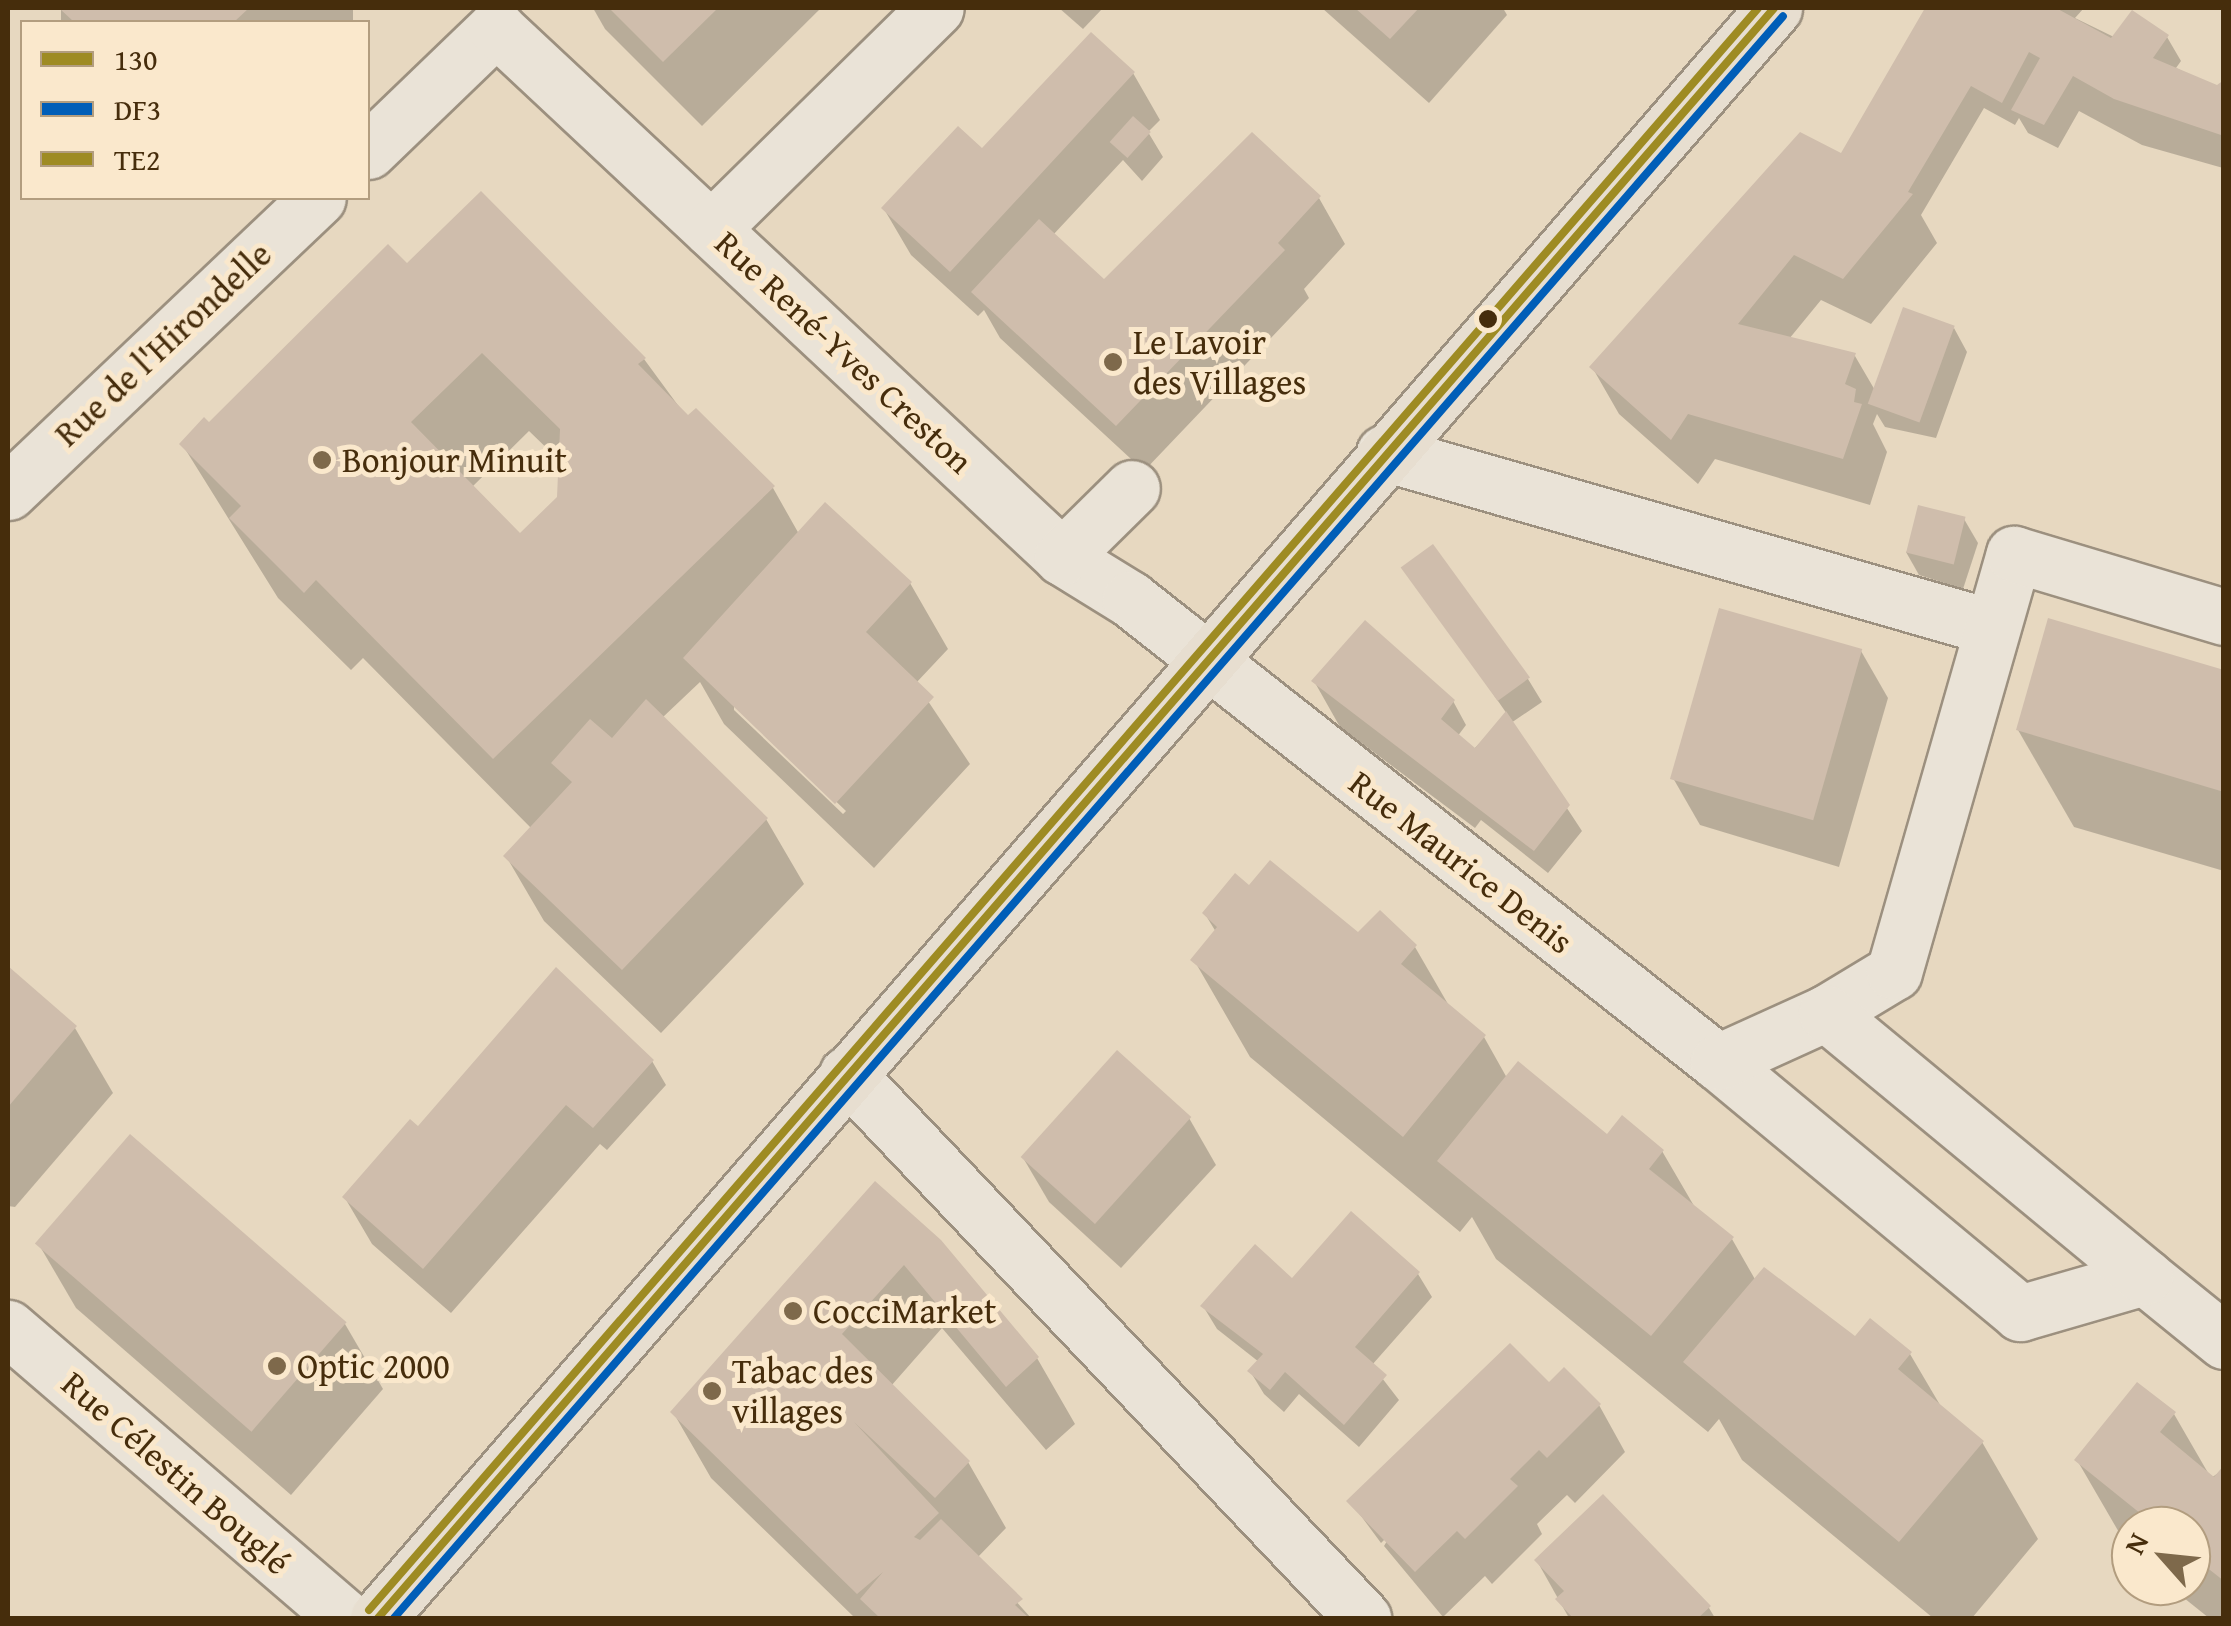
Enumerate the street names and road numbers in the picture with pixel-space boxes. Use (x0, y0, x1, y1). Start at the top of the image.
street label: Rue René-Yves Creston (707, 222, 981, 482)
street label: Rue de l'Hirondelle (46, 233, 280, 455)
street label: Rue Maurice Denis (1341, 762, 1581, 962)
street label: Rue Célestin Bouglé (53, 1362, 299, 1584)

